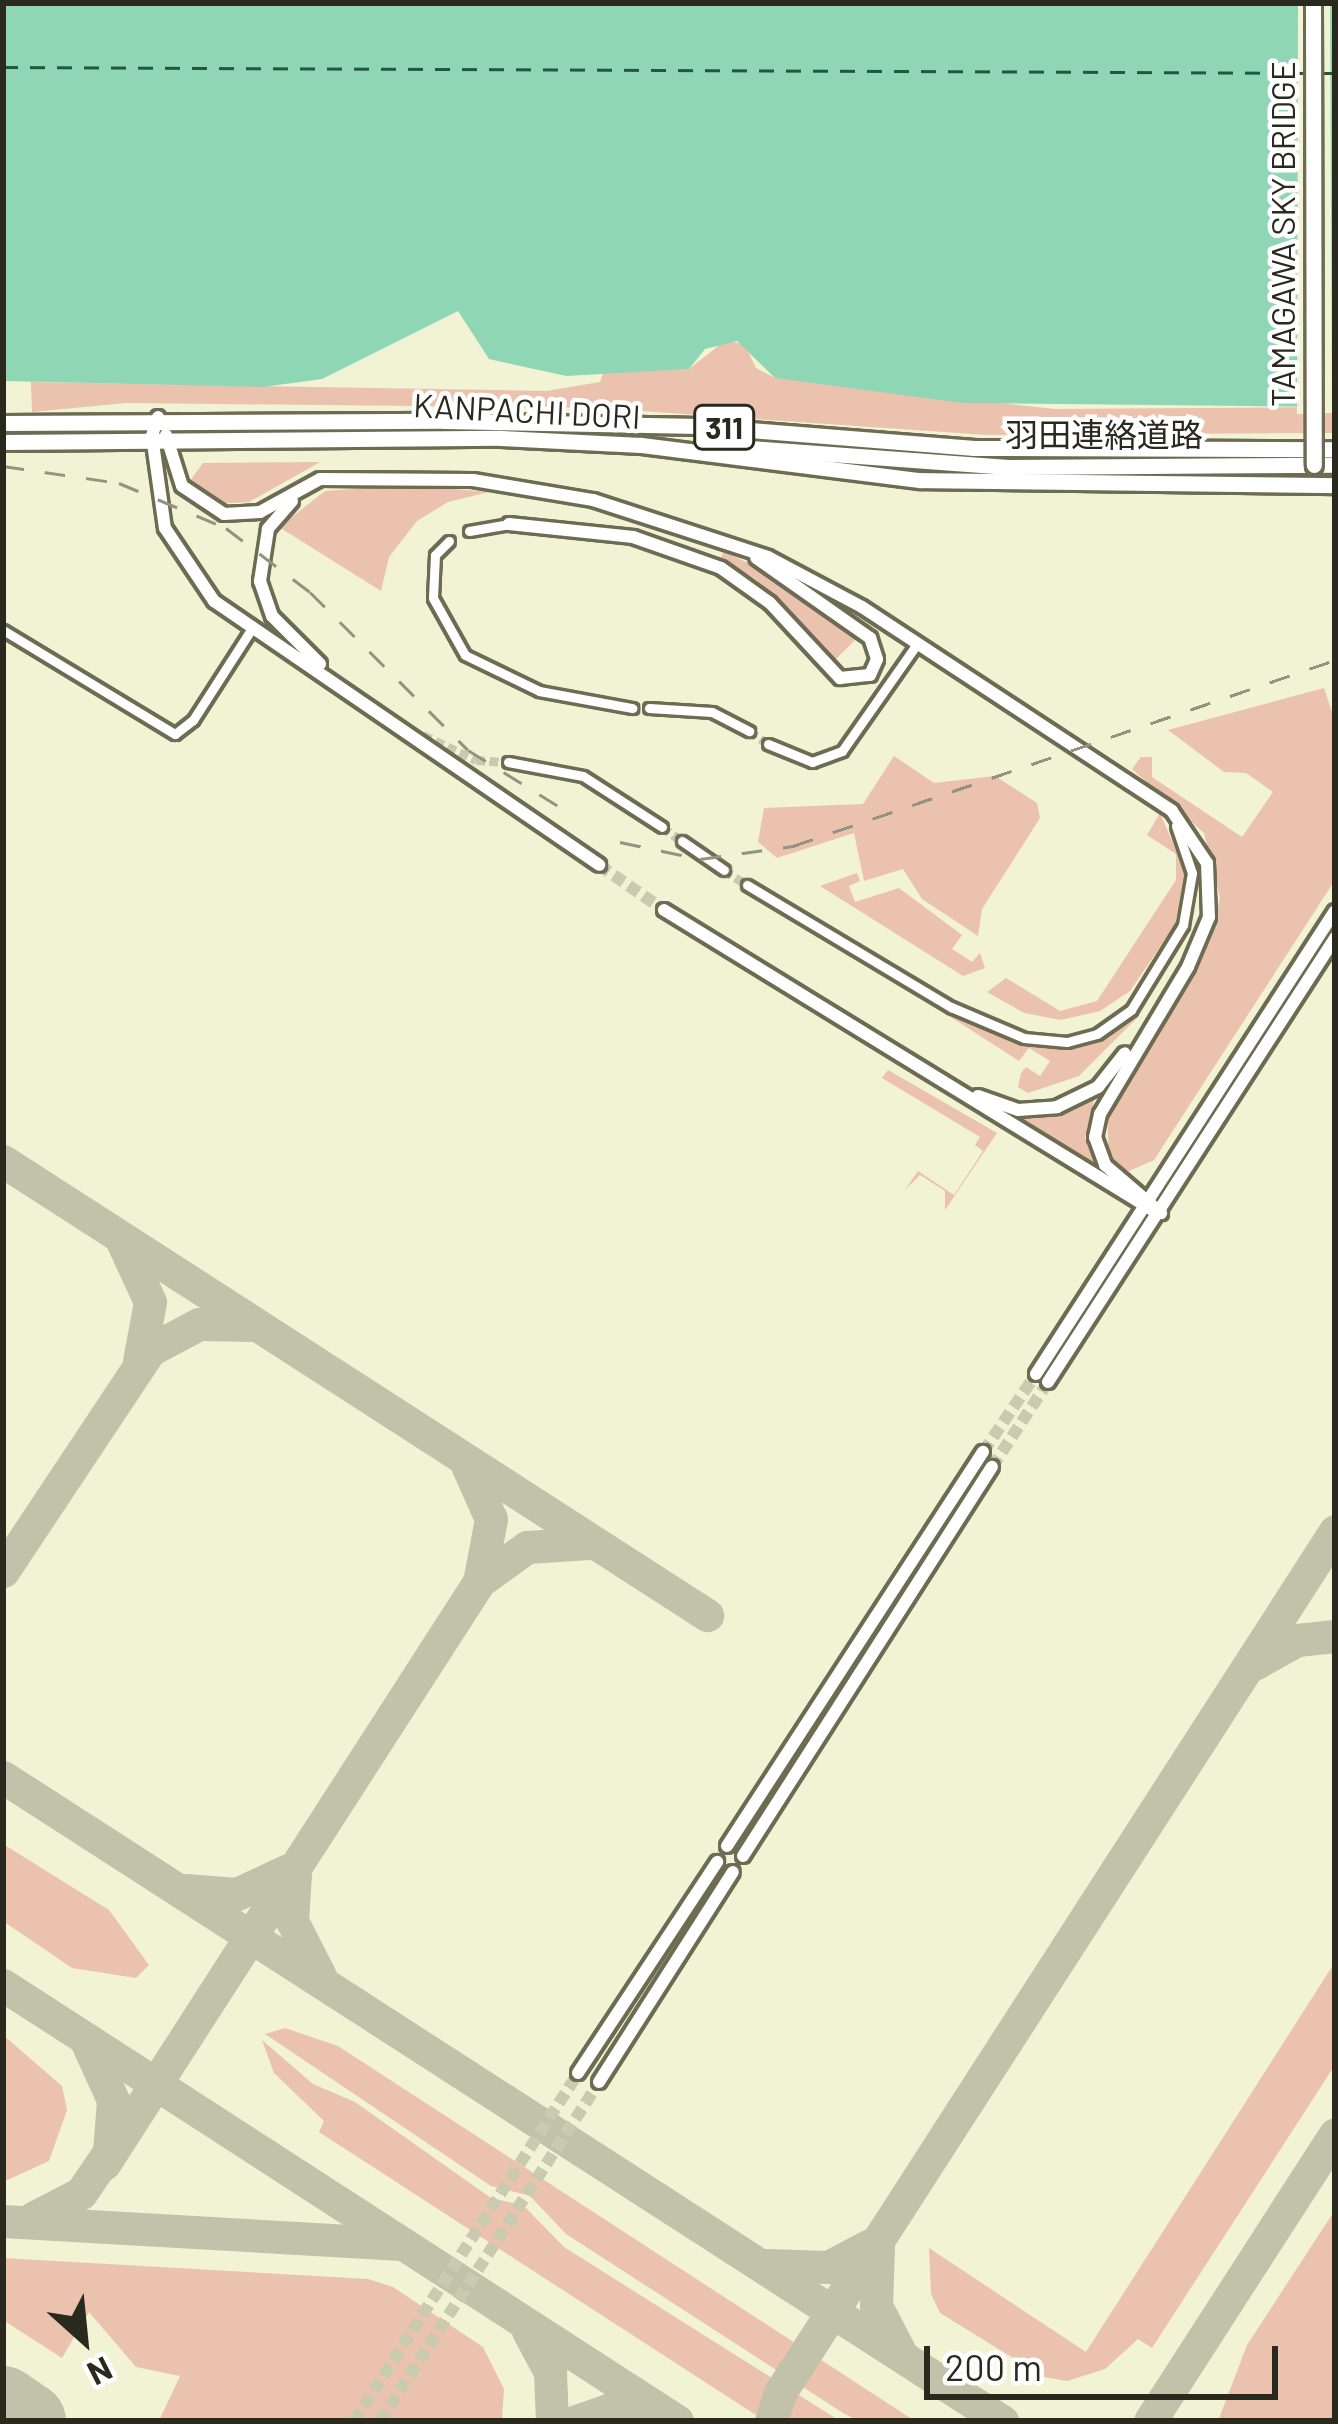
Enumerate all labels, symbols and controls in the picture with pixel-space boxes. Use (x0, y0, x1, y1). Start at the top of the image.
street label: TAMAGAWA SKY BRIDGE (1263, 61, 1303, 407)
street label: KANPACHI DORI (412, 385, 642, 437)
road number: 311 (691, 403, 757, 451)
street label: 羽田連絡道路 (1005, 415, 1203, 455)
north arrow (24, 2280, 144, 2400)
scale bar (930, 2322, 1284, 2396)
text: 200 m (945, 2345, 1042, 2388)
text: N (81, 2349, 119, 2395)

